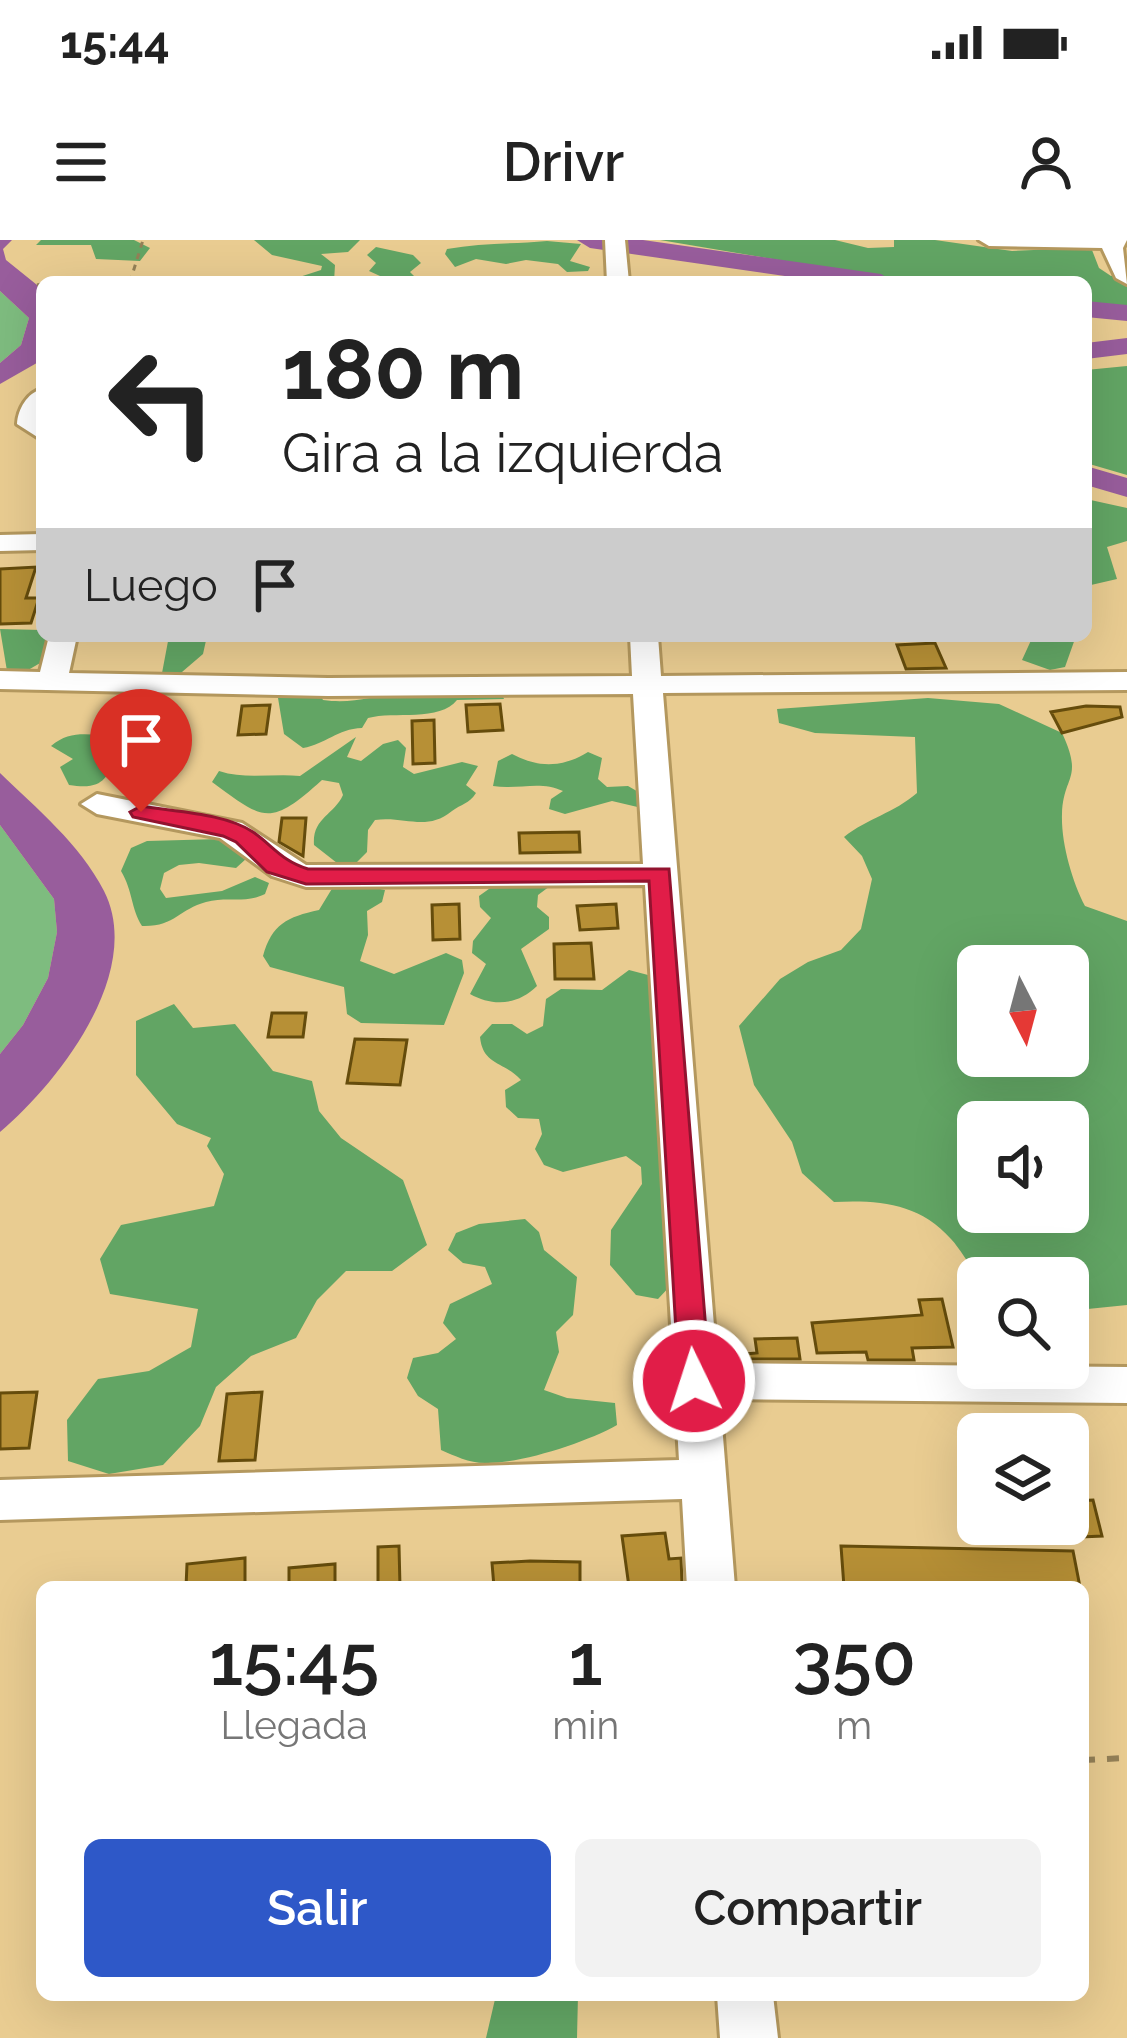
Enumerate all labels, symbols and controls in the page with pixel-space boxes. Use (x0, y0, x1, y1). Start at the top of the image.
text: 15:44 (60, 16, 170, 69)
icon: menu (48, 129, 114, 195)
icon: person (1013, 129, 1079, 195)
text: Drivr (503, 130, 624, 194)
text: 180 m (282, 320, 524, 419)
icon: left (84, 324, 240, 480)
text: Gira a la izquierda (282, 421, 723, 485)
icon: arrive (242, 552, 308, 618)
text: Luego (84, 559, 218, 612)
pin (90, 689, 192, 812)
icon: arrive (108, 707, 174, 773)
north arrow (957, 945, 1089, 1077)
map controls (957, 945, 1089, 1545)
button: sound (957, 1101, 1089, 1233)
button: search (957, 1257, 1089, 1389)
position arrow (631, 1318, 757, 1444)
button: layers (957, 1413, 1089, 1545)
text: 15:45 (209, 1617, 379, 1702)
text: 1 (569, 1617, 603, 1702)
text: 350 (792, 1617, 916, 1702)
text: Llegada (221, 1702, 368, 1748)
text: min (552, 1702, 619, 1748)
text: m (836, 1702, 872, 1748)
button: Salir (84, 1839, 551, 1977)
button: Compartir (575, 1839, 1041, 1977)

